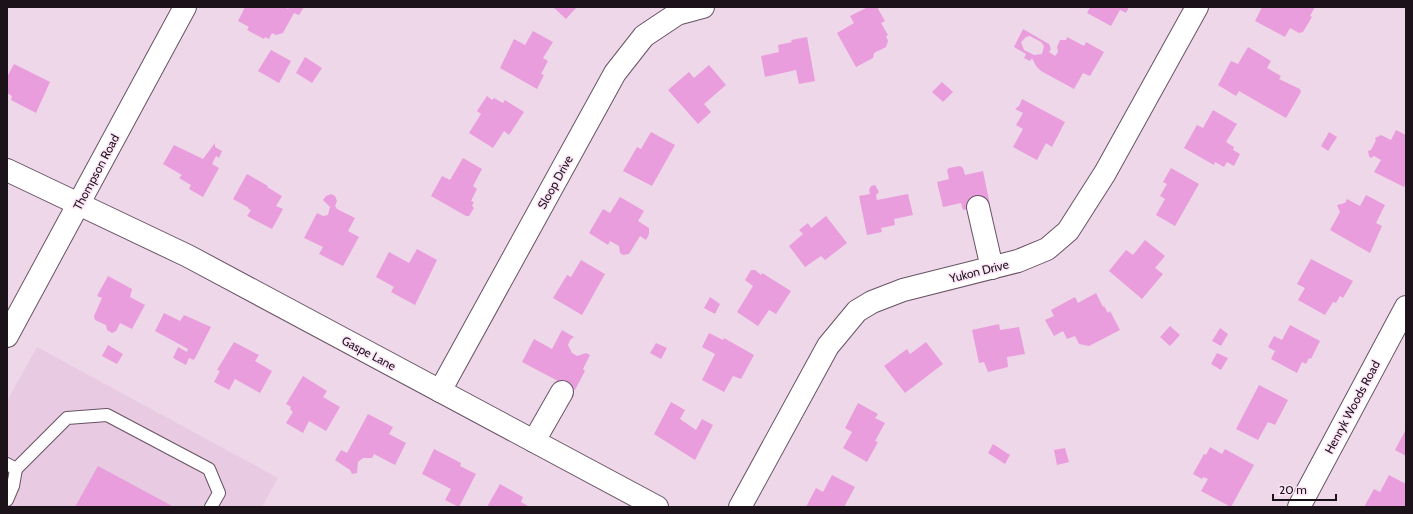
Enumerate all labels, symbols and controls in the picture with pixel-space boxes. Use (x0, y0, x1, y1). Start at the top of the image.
street label: Thompson Road (70, 132, 122, 212)
street label: Sloop Drive (534, 152, 576, 212)
street label: Yukon Drive (947, 256, 1010, 286)
street label: Gaspe Lane (339, 333, 399, 373)
street label: Henryk Woods Road (1321, 358, 1383, 456)
scale bar (1273, 476, 1336, 502)
text: 20 m (1279, 482, 1307, 497)

